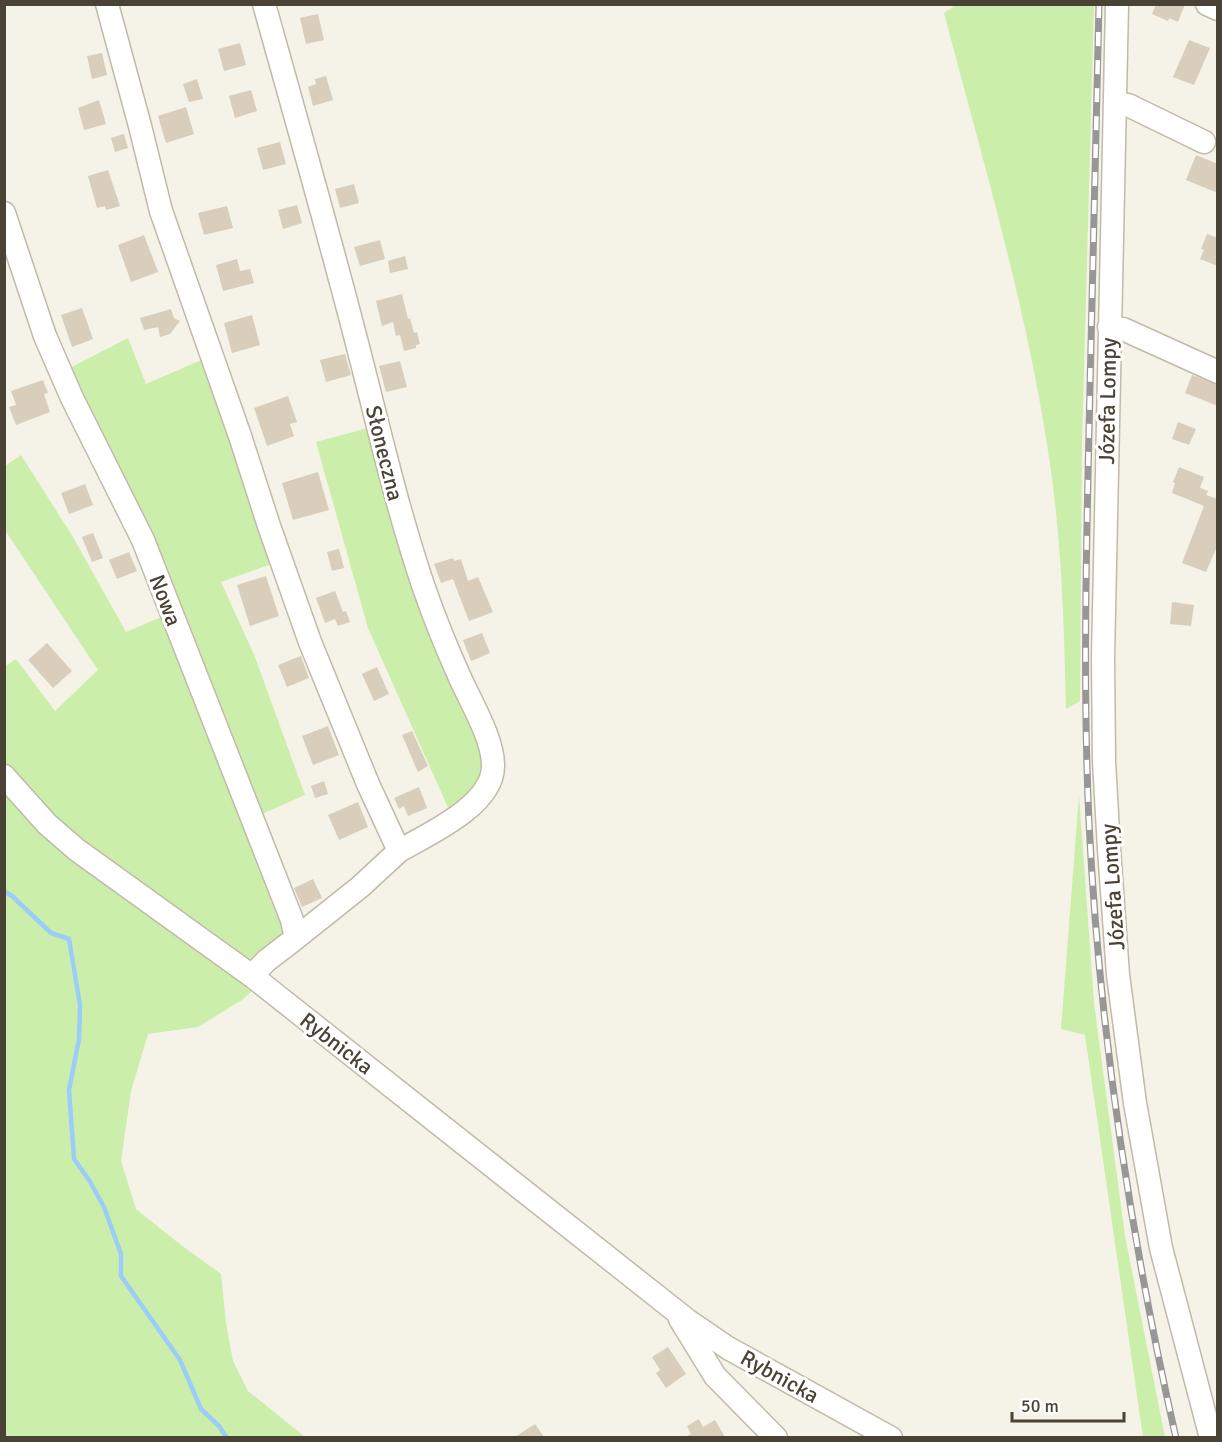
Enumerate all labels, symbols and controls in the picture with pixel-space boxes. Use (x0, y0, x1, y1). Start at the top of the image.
street label: Józefa Lompy (1093, 337, 1122, 465)
street label: Słoneczna (360, 403, 409, 504)
street label: Nowa (143, 571, 188, 630)
street label: Józefa Lompy (1095, 822, 1130, 951)
street label: Rybnicka (295, 1006, 379, 1080)
street label: Rybnicka (736, 1344, 824, 1409)
scale bar (1012, 1385, 1124, 1423)
text: 50 m (1021, 1395, 1059, 1417)

